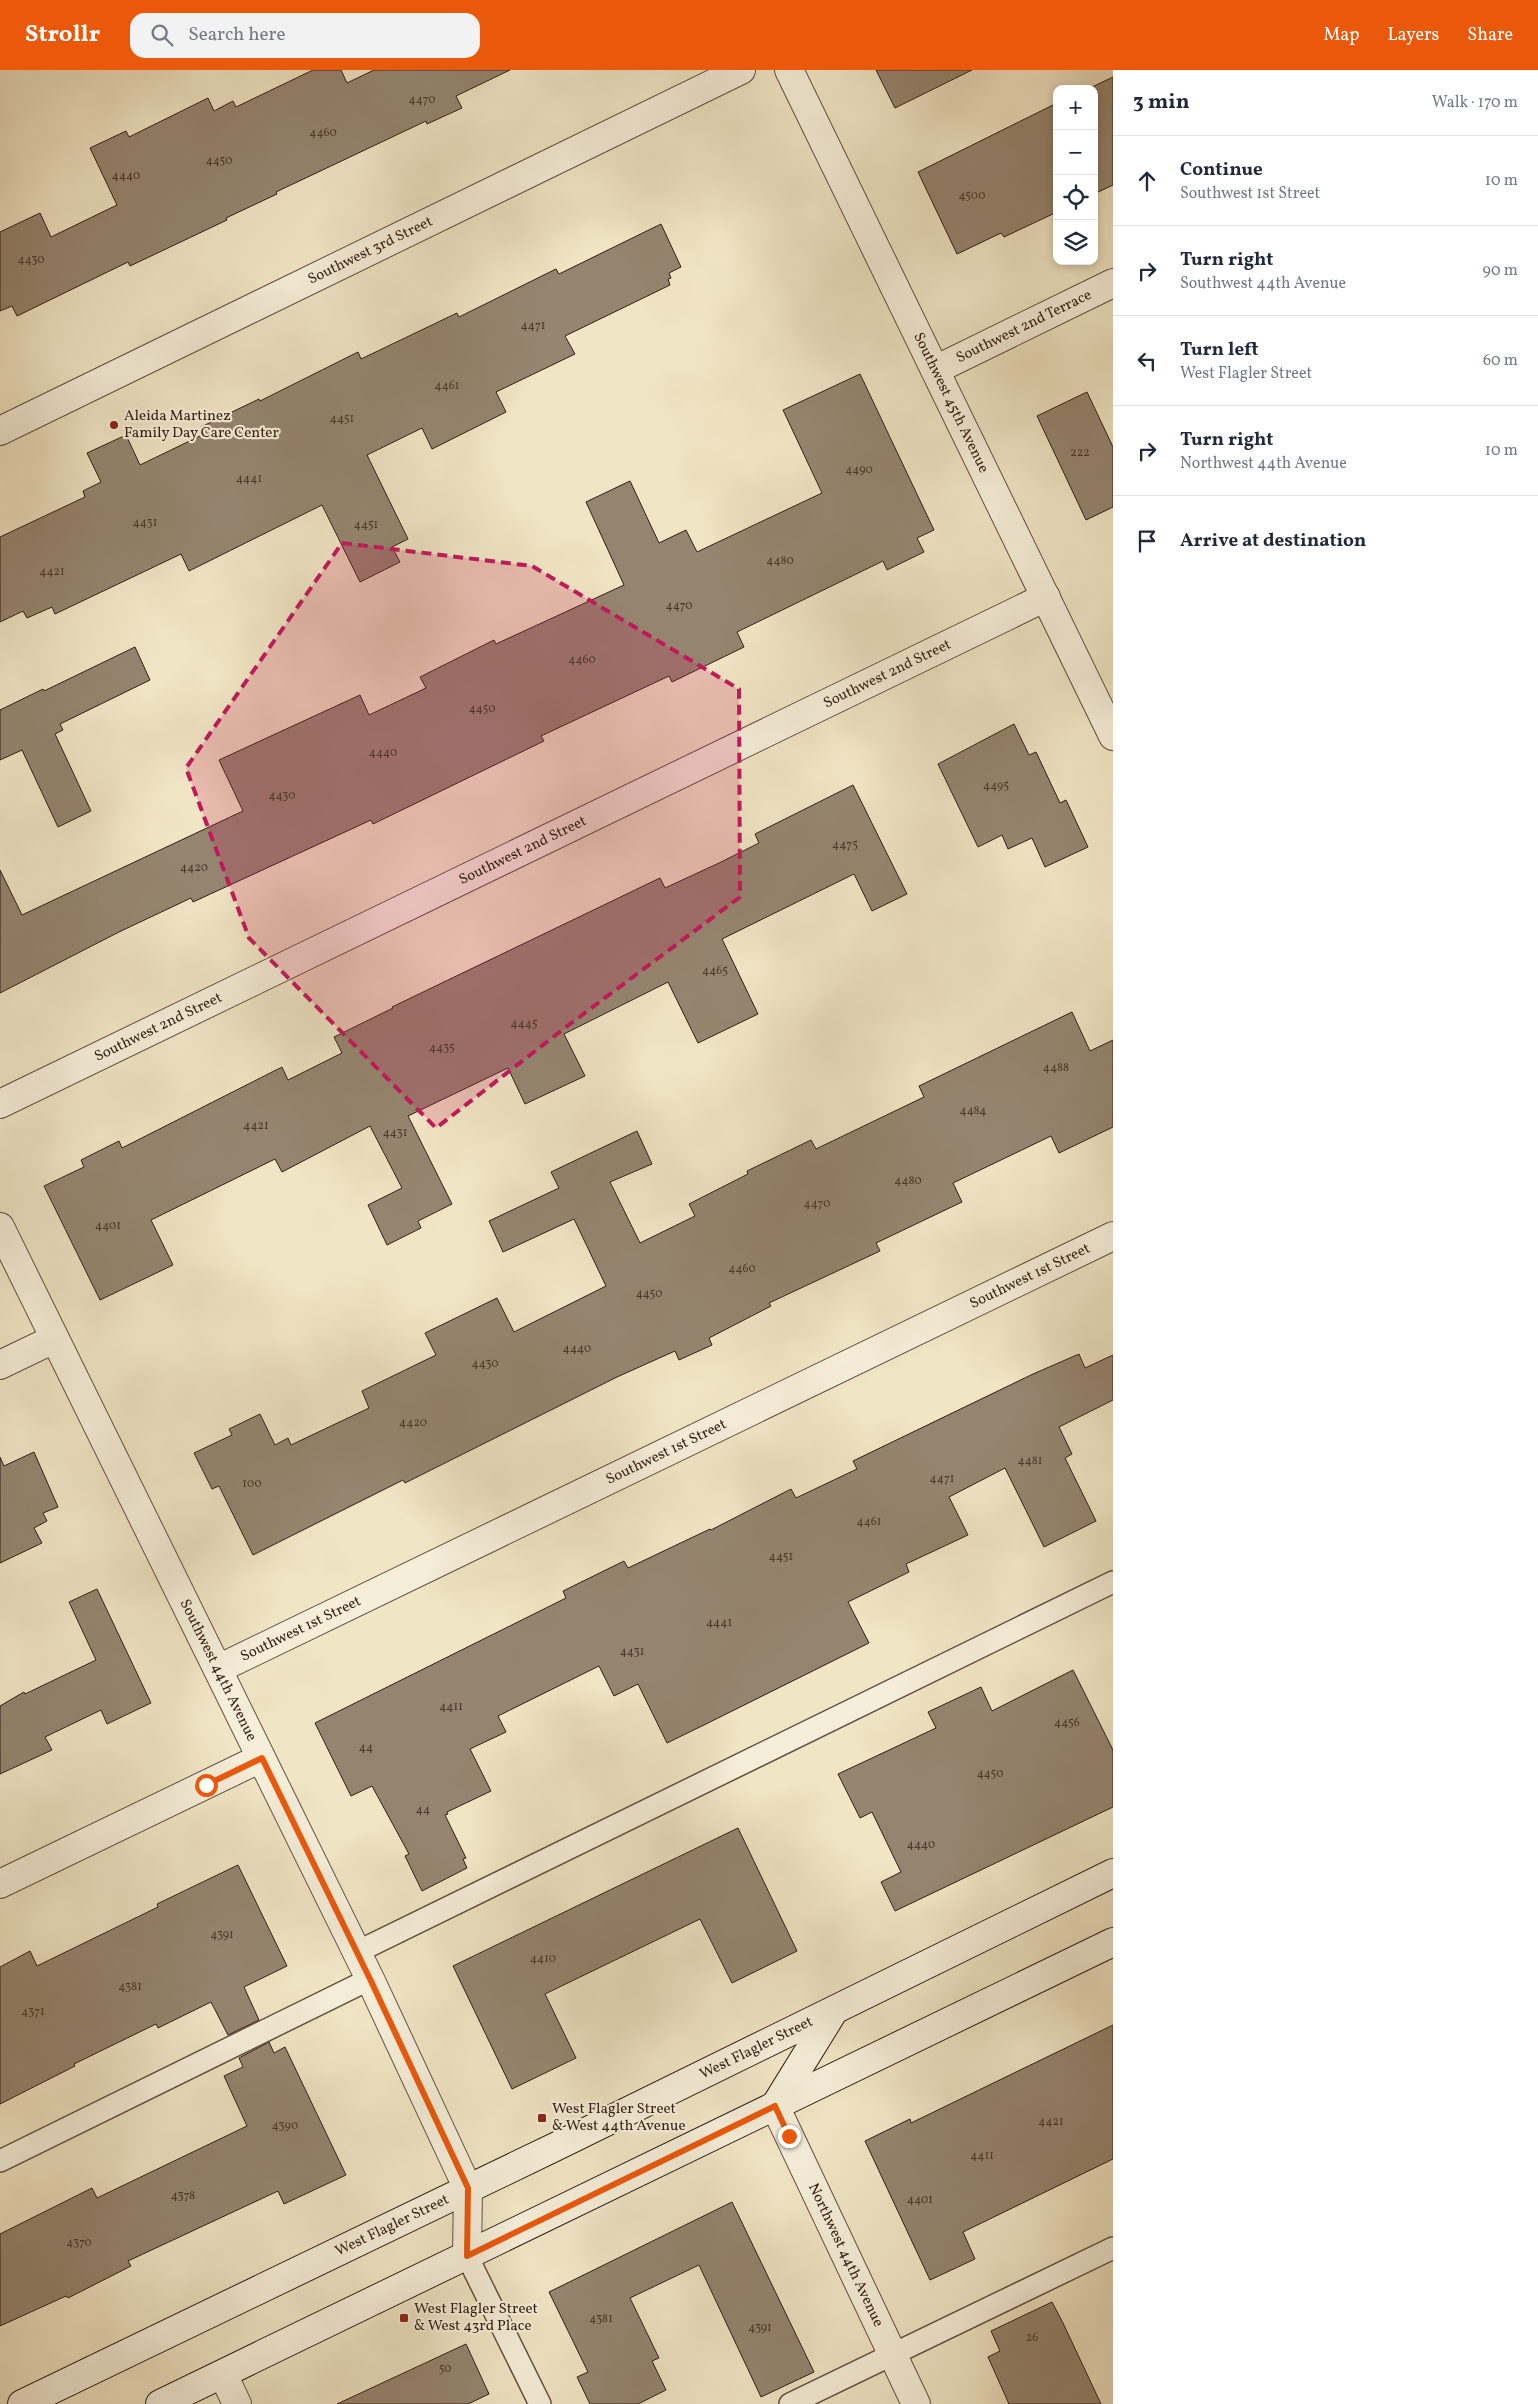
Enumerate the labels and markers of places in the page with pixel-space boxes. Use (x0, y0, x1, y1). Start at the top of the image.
place label: Aleida Martinez Family Day Care Center (124, 406, 279, 444)
marker: Aleida Martinez Family Day Care Center (108, 419, 120, 431)
place label: West Flagler Street & West 44th Avenue (552, 2099, 686, 2137)
marker: West Flagler Street & West 44th Avenue (536, 2112, 548, 2124)
place label: West Flagler Street & West 43rd Place (414, 2299, 538, 2337)
marker: West Flagler Street & West 43rd Place (398, 2312, 410, 2324)

